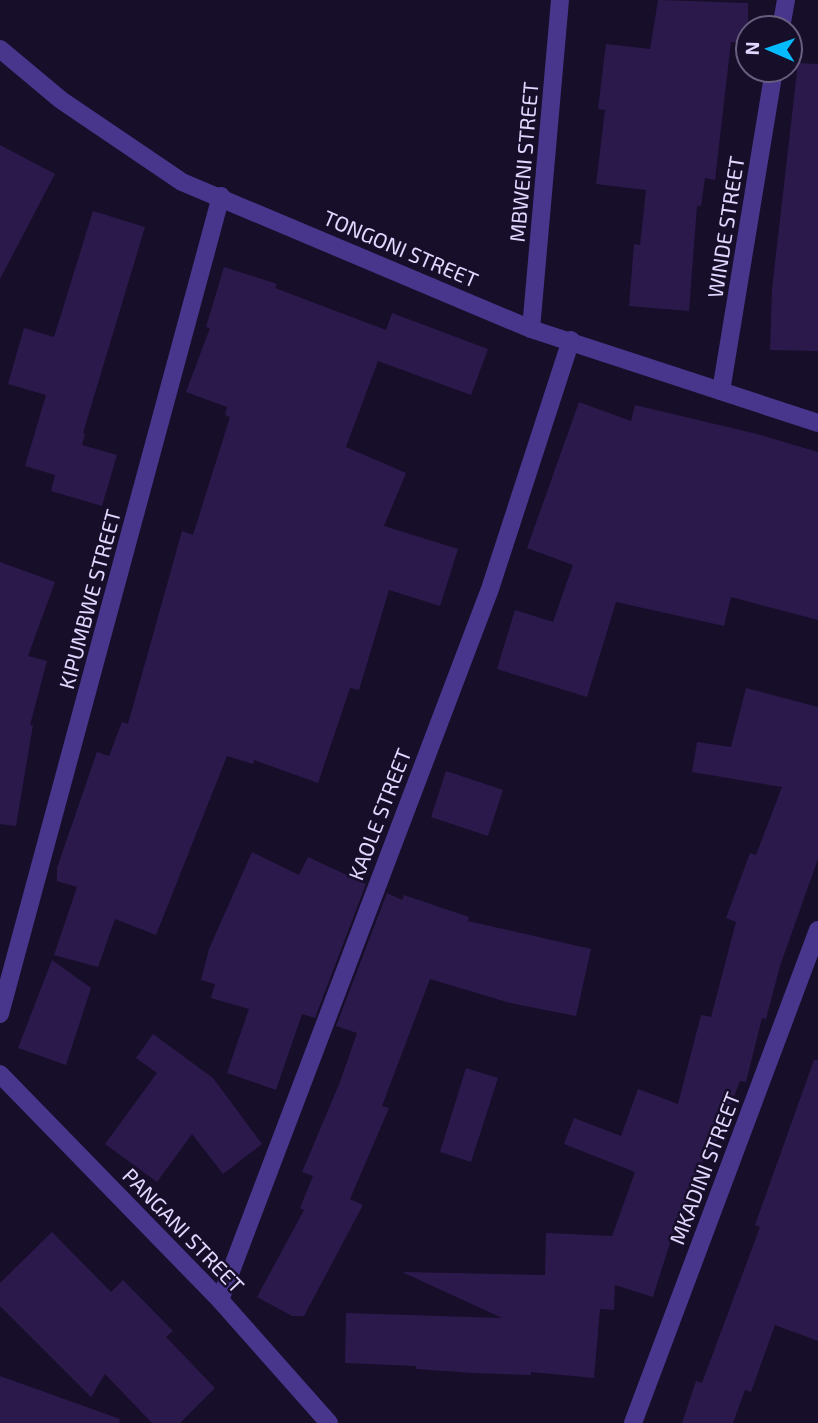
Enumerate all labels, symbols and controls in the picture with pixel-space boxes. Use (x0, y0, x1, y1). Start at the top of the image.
north arrow (734, 14, 804, 84)
text: N (740, 41, 763, 56)
street label: MBWENI STREET (504, 81, 542, 243)
street label: WINDE STREET (701, 154, 749, 300)
street label: TONGONI STREET (320, 204, 482, 292)
street label: KIPUMBWE STREET (53, 507, 125, 691)
street label: KAOLE STREET (342, 744, 416, 884)
street label: MKADINI STREET (663, 1088, 745, 1248)
street label: PANGANI STREET (118, 1163, 250, 1297)

